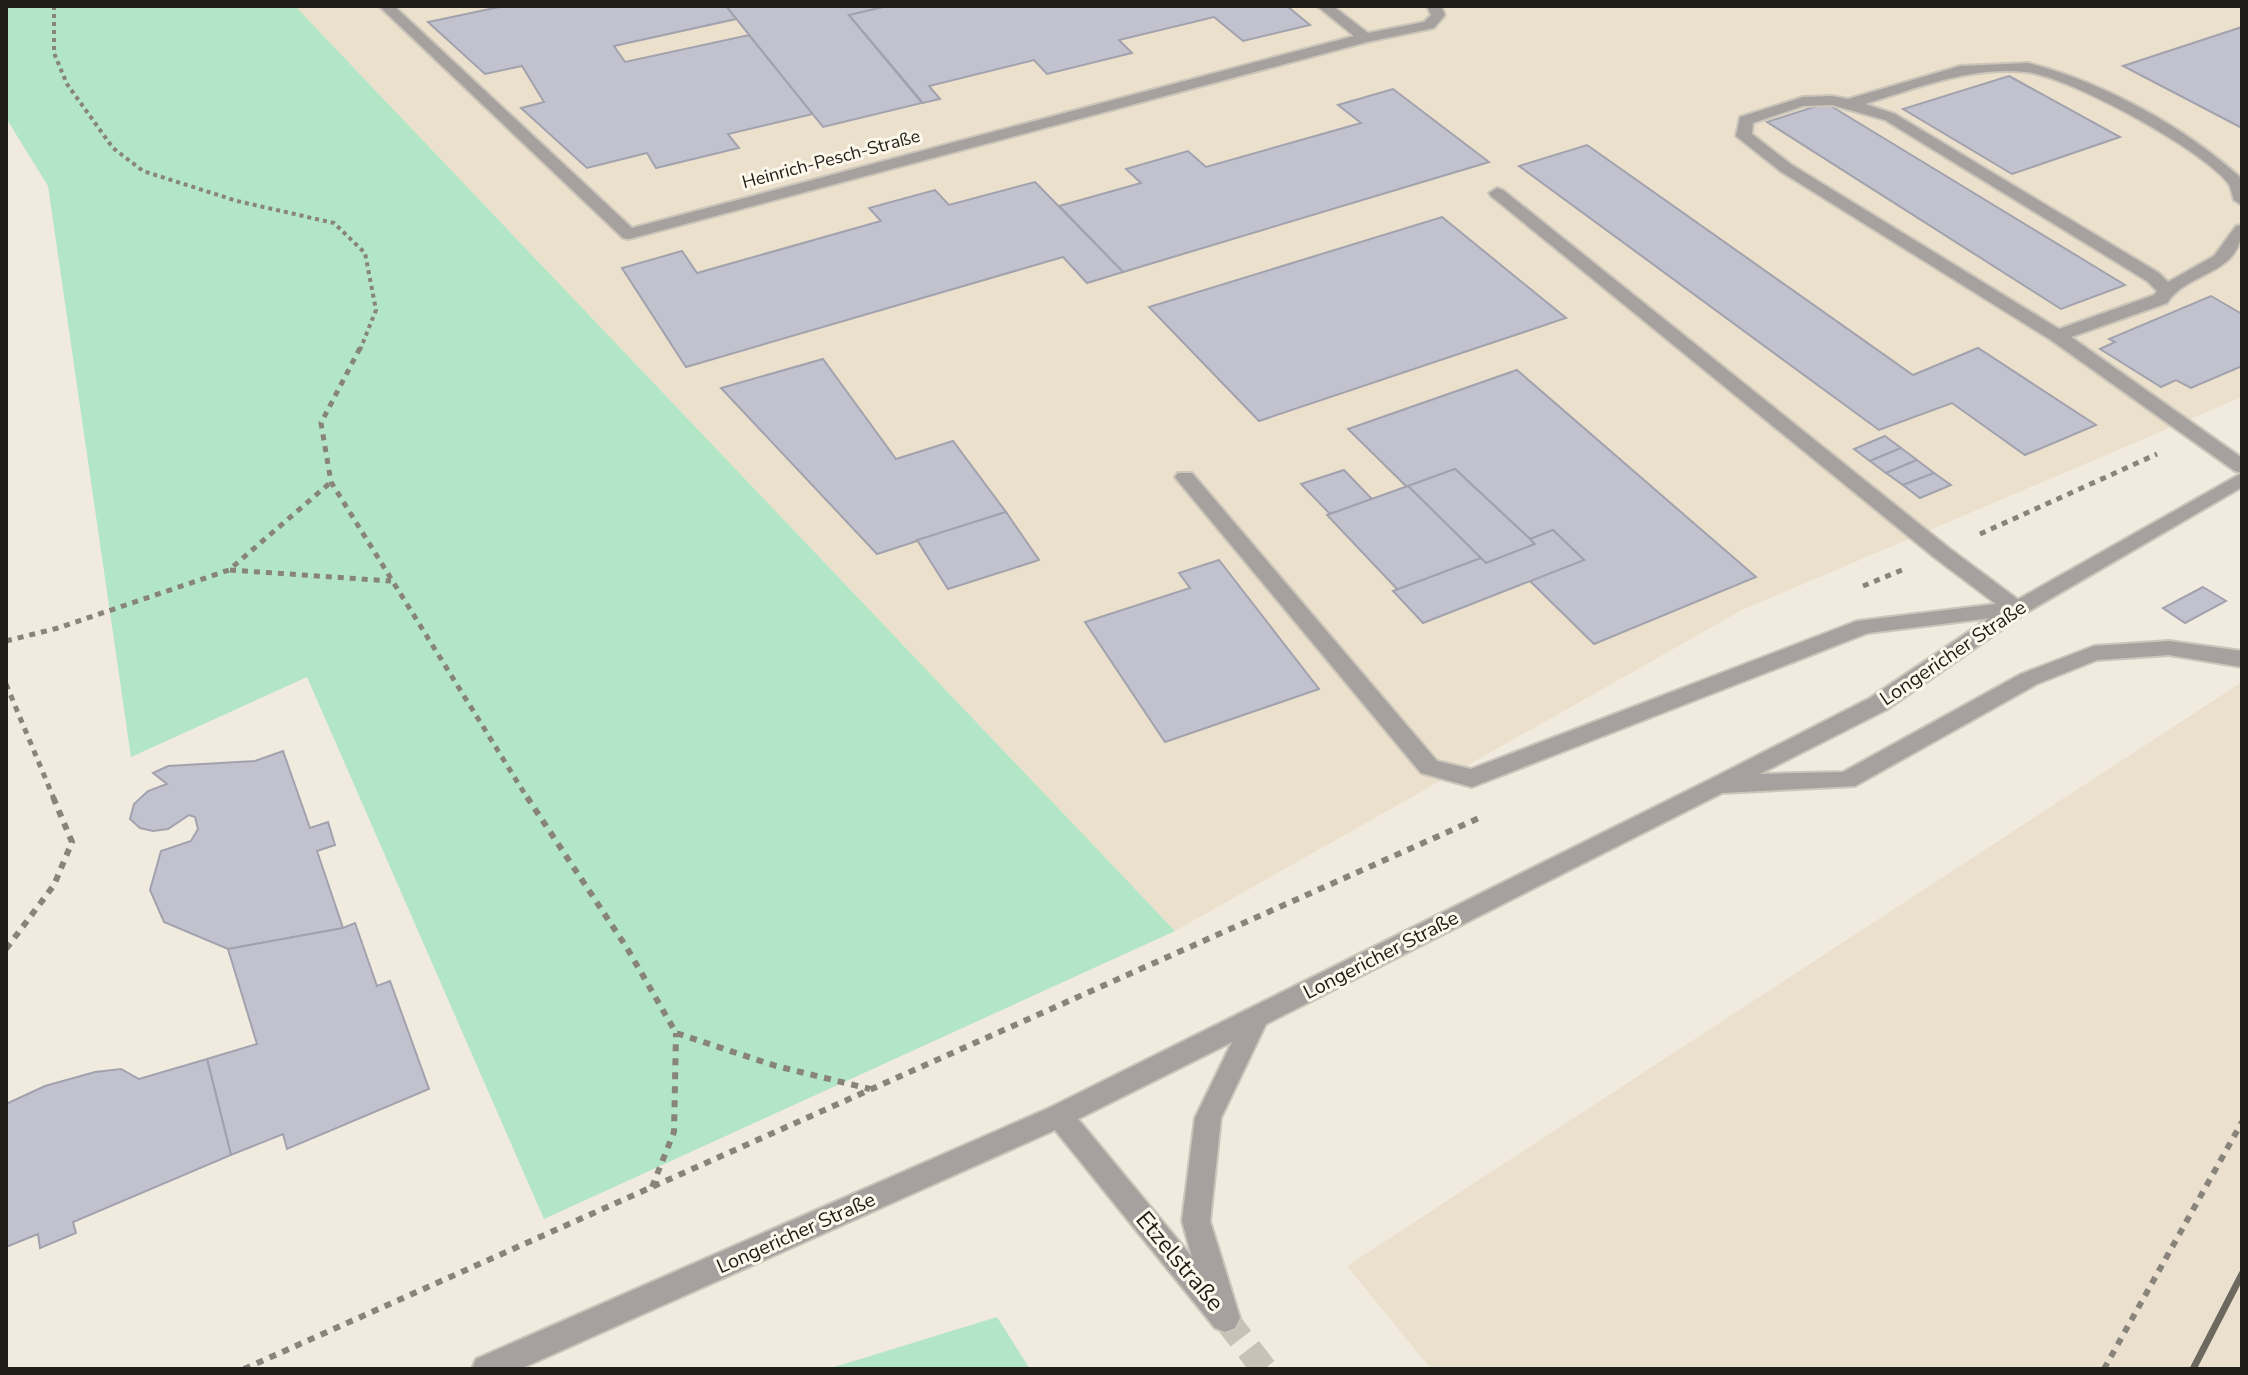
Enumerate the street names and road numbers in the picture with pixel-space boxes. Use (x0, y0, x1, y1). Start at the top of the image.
street label: Heinrich-Pesch-Straße (739, 124, 923, 194)
street label: Longericher Straße (1875, 594, 2031, 712)
street label: Longericher Straße (1299, 904, 1463, 1006)
street label: Longericher Straße (712, 1186, 880, 1280)
street label: Etzelstraße (1129, 1204, 1231, 1318)

